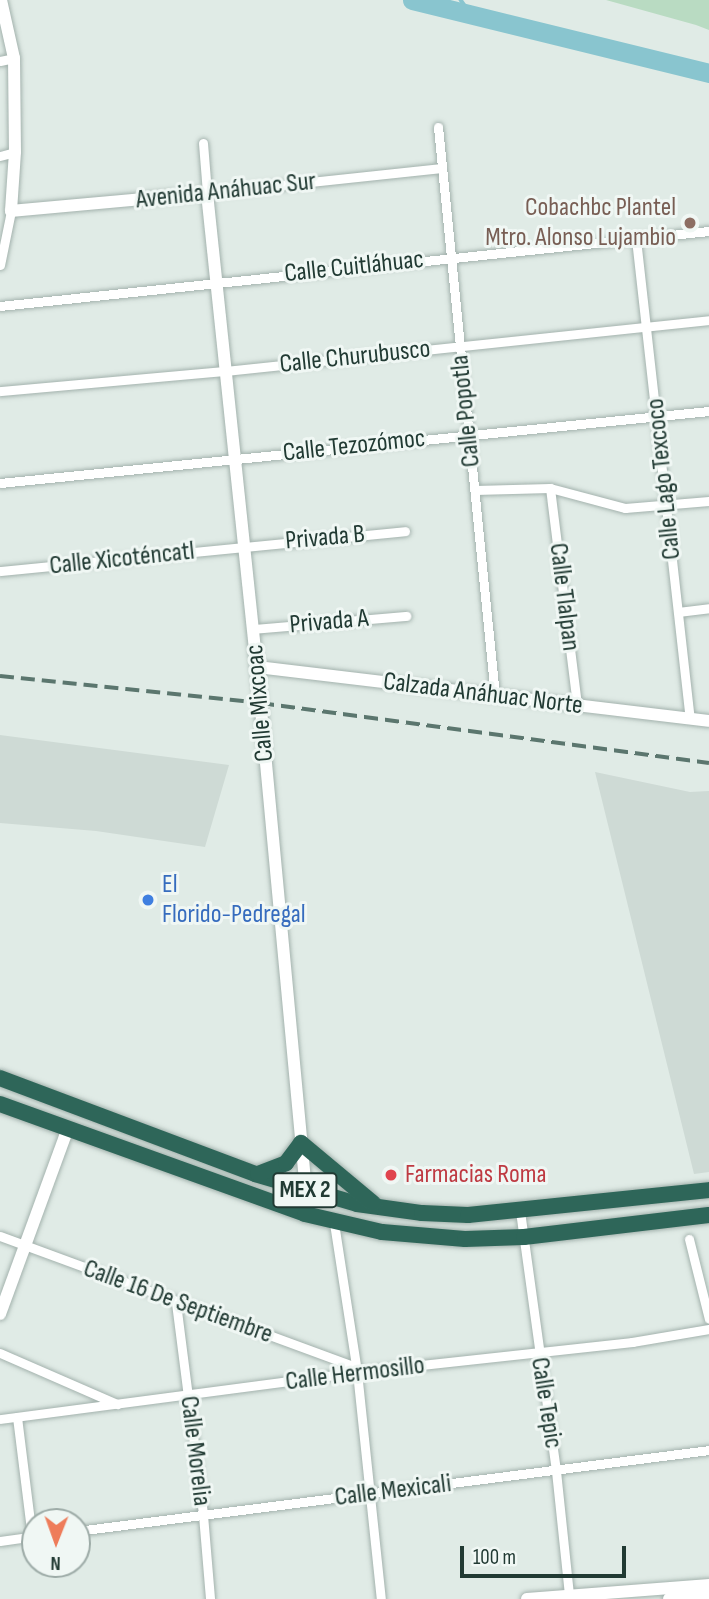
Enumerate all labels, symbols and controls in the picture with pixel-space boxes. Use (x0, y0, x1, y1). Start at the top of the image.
street label: Avenida Anáhuac Sur (134, 166, 318, 216)
place label: Cobachbc Plantel Mtro. Alonso Lujambio (485, 192, 676, 254)
marker: Cobachbc Plantel Mtro. Alonso Lujambio (682, 215, 698, 231)
street label: Calle Cuitláhuac (283, 244, 425, 290)
street label: Calle Churubusco (278, 334, 432, 380)
street label: Calle Popotla (445, 353, 487, 469)
street label: Calle Lago Texcoco (640, 397, 688, 561)
street label: Calle Tezozómoc (281, 423, 427, 469)
street label: Privada B (284, 519, 366, 557)
street label: Calle Xicoténcatl (48, 536, 196, 582)
street label: Calle Tlalpan (542, 541, 586, 653)
street label: Privada A (288, 603, 370, 641)
street label: Calle Mixcoac (239, 643, 281, 763)
street label: Calzada Anáhuac Norte (382, 666, 584, 722)
place label: El Florido-Pedregal (162, 869, 306, 931)
marker: El Florido-Pedregal (140, 892, 156, 908)
place label: Farmacias Roma (405, 1159, 546, 1191)
marker: Farmacias Roma (383, 1167, 399, 1183)
road number: MEX 2 (272, 1170, 338, 1210)
street label: Calle 16 De Septiembre (79, 1253, 277, 1351)
street label: Calle Hermosillo (284, 1350, 426, 1398)
street label: Calle Tepic (523, 1355, 569, 1451)
street label: Calle Morelia (173, 1394, 217, 1508)
street label: Calle Mexicali (333, 1468, 453, 1514)
north arrow (21, 1508, 91, 1578)
scale bar (464, 1532, 630, 1576)
text: 100 m (473, 1545, 516, 1570)
text: N (50, 1551, 61, 1574)

